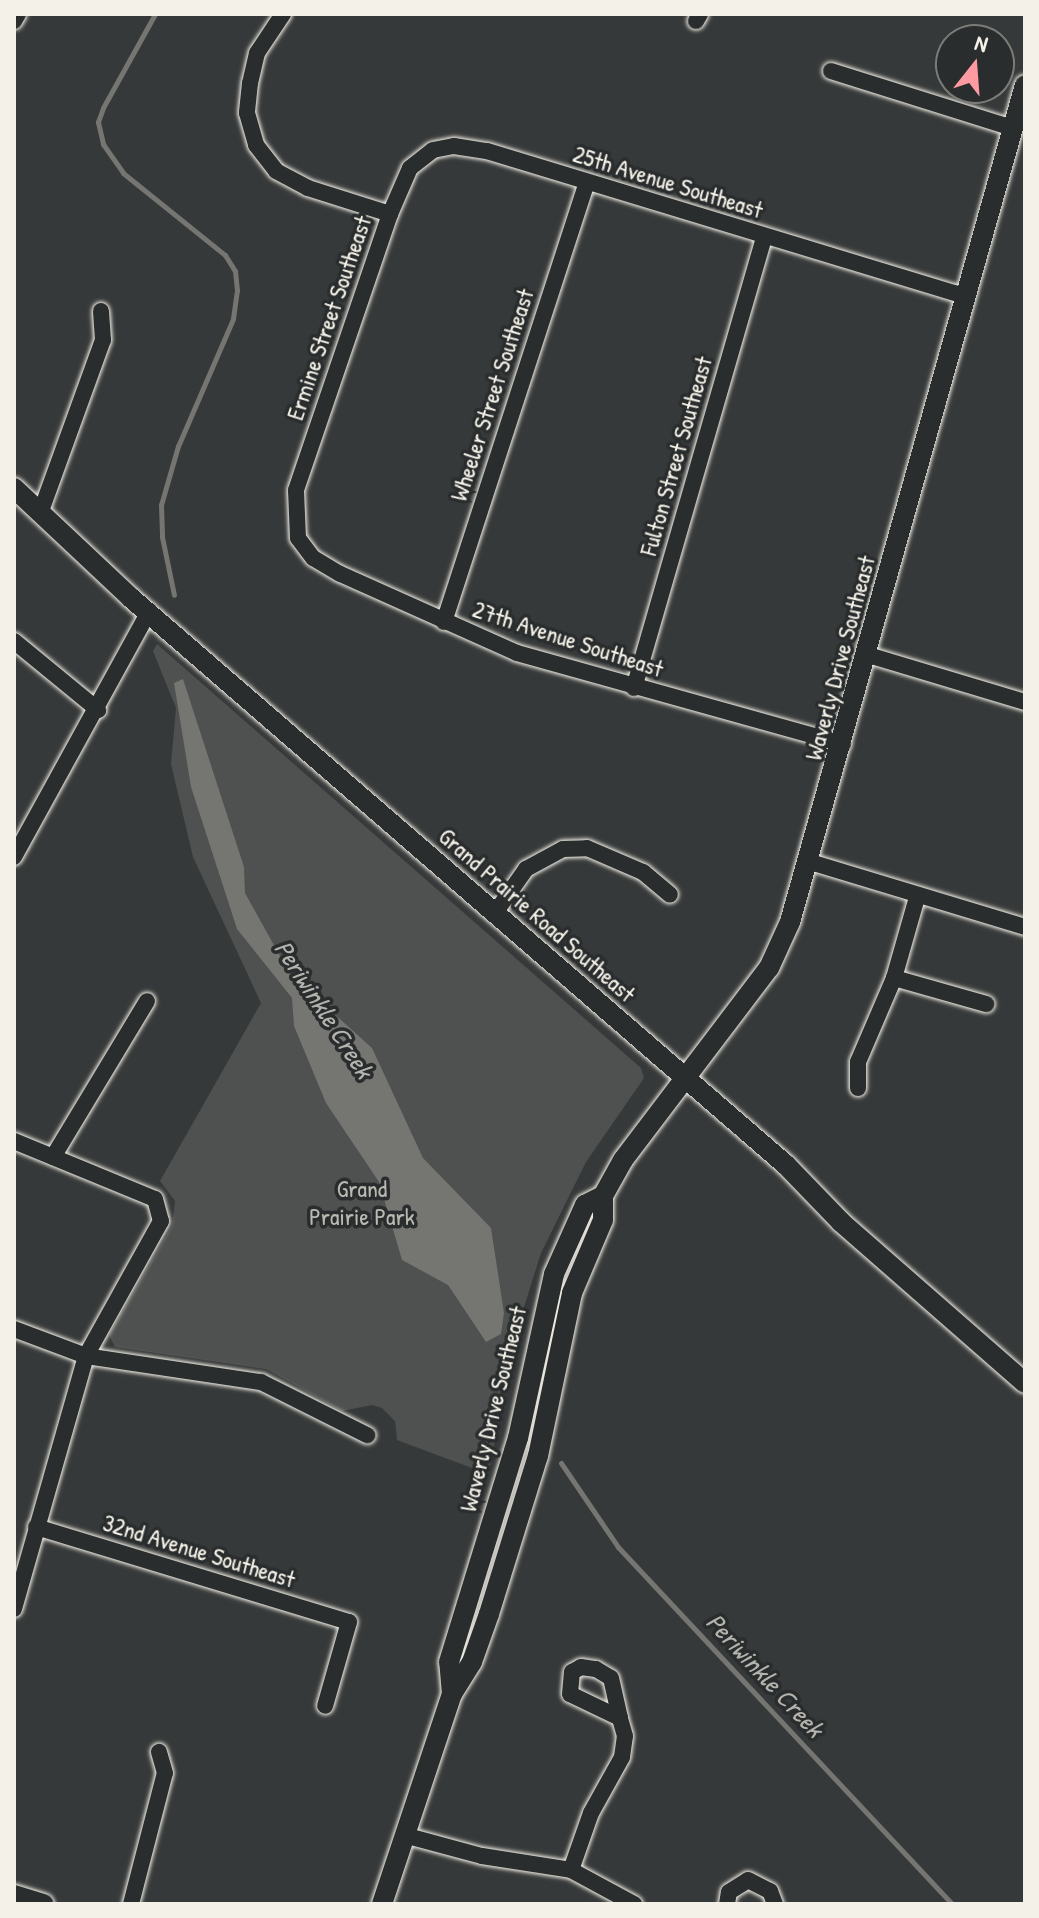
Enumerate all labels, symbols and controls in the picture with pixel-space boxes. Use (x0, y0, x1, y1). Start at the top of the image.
north arrow (935, 24, 1015, 104)
text: N (971, 27, 991, 59)
street label: 25th Avenue Southeast (570, 139, 766, 225)
street label: Ermine Street Southeast (281, 212, 377, 424)
street label: Wheeler Street Southeast (444, 285, 540, 505)
street label: Fulton Street Southeast (634, 353, 718, 559)
street label: Waverly Drive Southeast (799, 553, 881, 763)
street label: 27th Avenue Southeast (469, 595, 667, 683)
street label: Grand Prairie Road Southeast (433, 822, 641, 1008)
water label: Periwinkle Creek (268, 934, 380, 1084)
park label: Grand Prairie Park (309, 1175, 415, 1231)
street label: Waverly Drive Southeast (454, 1303, 532, 1515)
street label: 32nd Avenue Southeast (100, 1508, 298, 1594)
water label: Periwinkle Creek (700, 1607, 830, 1743)

